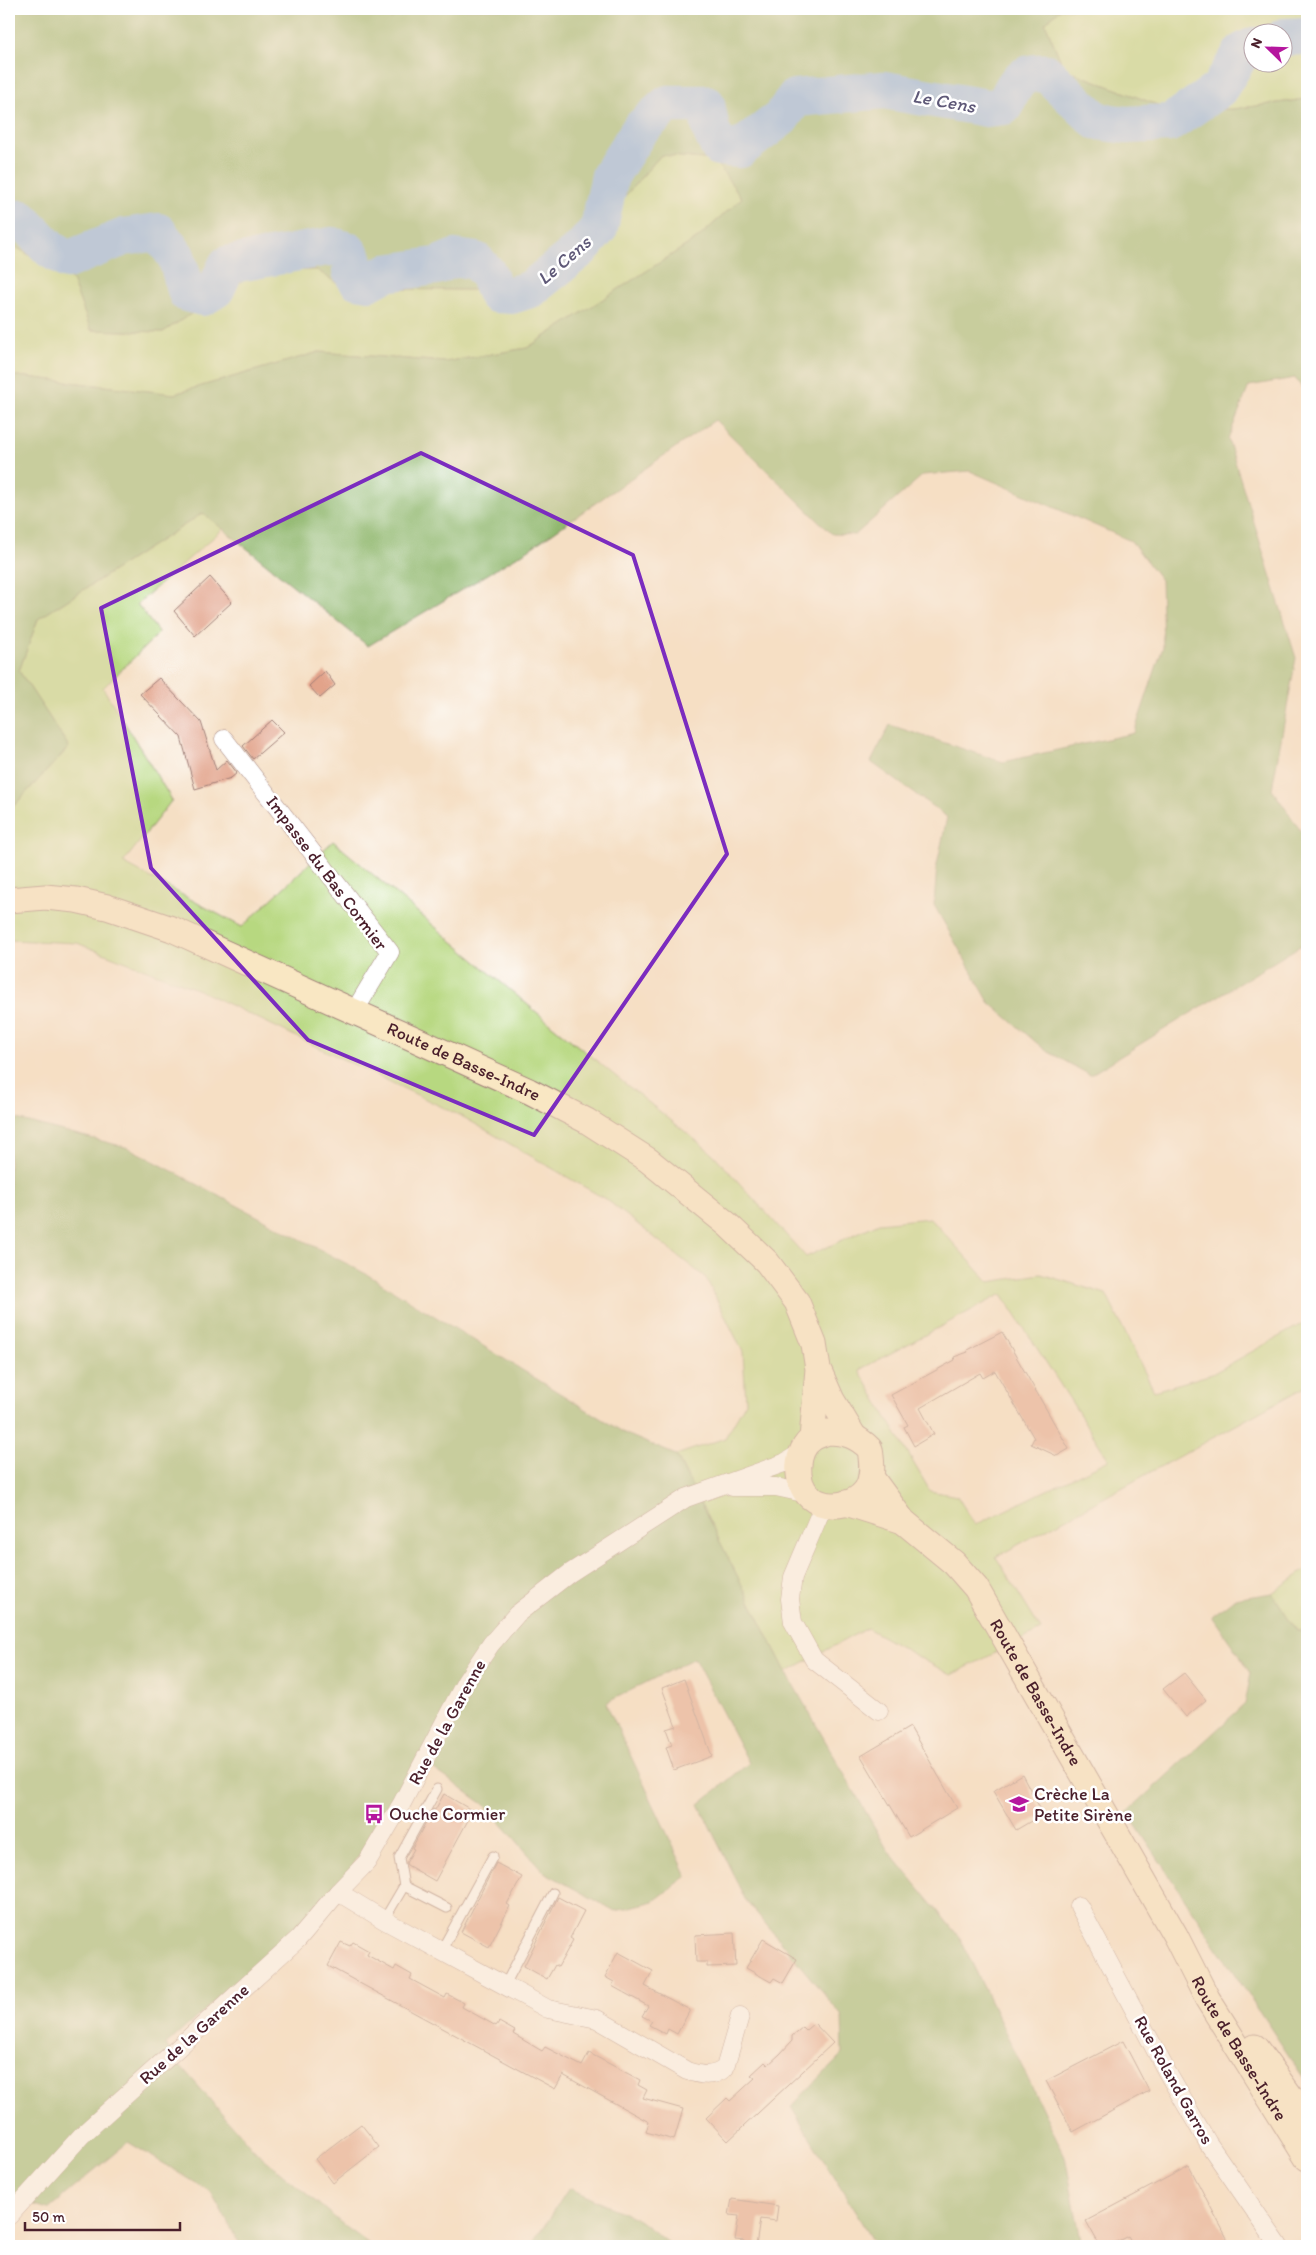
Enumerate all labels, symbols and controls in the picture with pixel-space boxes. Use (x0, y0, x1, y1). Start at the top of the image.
north arrow (1244, 22, 1294, 72)
text: N (1247, 35, 1266, 51)
water label: Le Cens (911, 84, 979, 118)
water label: Le Cens (533, 230, 597, 289)
street label: Impasse du Bas Cormier (262, 791, 393, 955)
street label: Route de Basse-Indre (384, 1017, 544, 1106)
street label: Route de Basse-Indre (985, 1615, 1087, 1770)
street label: Rue de la Garenne (403, 1655, 491, 1789)
place label: Crèche La Petite Sirène (1034, 1783, 1132, 1826)
school or university icon: Crèche La Petite Sirène (1008, 1793, 1030, 1815)
bus stop icon: Ouche Cormier (363, 1803, 385, 1825)
place label: Ouche Cormier (389, 1803, 505, 1825)
street label: Route de Basse-Indre (1187, 1972, 1292, 2125)
street label: Rue de la Garenne (135, 1979, 253, 2089)
street label: Rue Roland Garros (1129, 2012, 1219, 2148)
scale bar (25, 2200, 180, 2232)
text: 50 m (32, 2208, 65, 2226)

